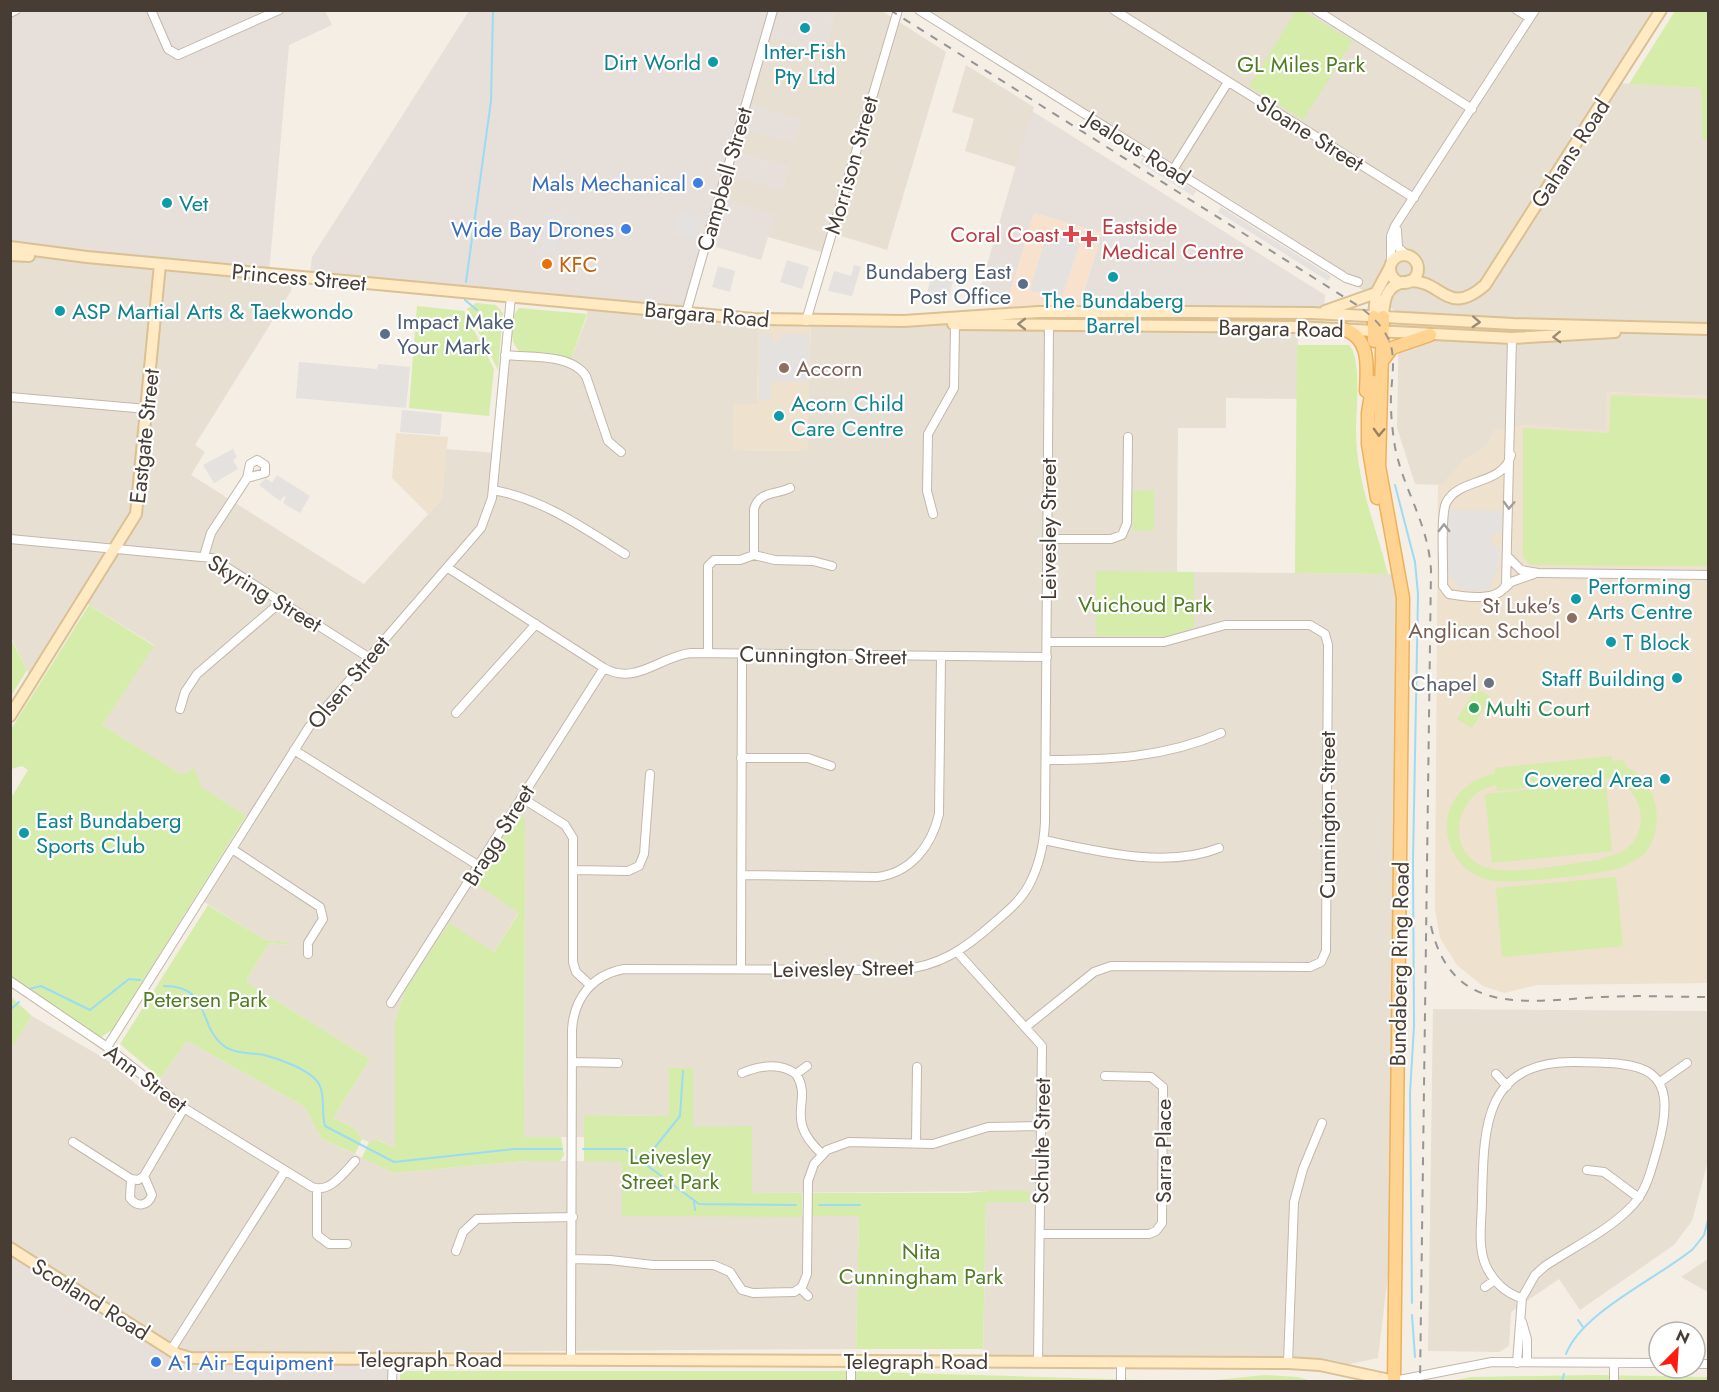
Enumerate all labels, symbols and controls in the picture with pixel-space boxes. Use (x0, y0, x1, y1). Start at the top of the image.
marker: Inter-Fish Pty Ltd (798, 21, 812, 35)
place label: Inter-Fish Pty Ltd (764, 35, 846, 92)
place label: Dirt World (604, 46, 701, 78)
park label: GL Miles Park (1237, 48, 1365, 80)
marker: Dirt World (706, 55, 720, 69)
street label: Sloane Street (1250, 87, 1371, 179)
street label: Morrison Street (816, 92, 886, 238)
street label: Gahans Road (1523, 92, 1617, 214)
street label: Jealous Road (1077, 101, 1197, 193)
street label: Campbell Street (688, 103, 760, 255)
place label: Mals Mechanical (532, 167, 686, 199)
marker: Mals Mechanical (691, 176, 705, 190)
place label: Vet (179, 187, 209, 219)
marker: Vet (160, 196, 174, 210)
place label: Eastside Medical Centre (1102, 210, 1244, 267)
place label: Wide Bay Drones (451, 213, 614, 245)
place label: Coral Coast (950, 218, 1060, 250)
marker: Wide Bay Drones (619, 222, 633, 236)
marker: Coral Coast (1064, 227, 1078, 241)
marker: Eastside Medical Centre (1080, 230, 1098, 248)
place label: KFC (559, 248, 598, 280)
street label: Princess Street (230, 255, 368, 299)
place label: Bundaberg East Post Office (865, 255, 1012, 312)
marker: KFC (540, 257, 554, 271)
marker: The Bundaberg Barrel (1106, 270, 1120, 284)
marker: Bundaberg East Post Office (1016, 277, 1030, 291)
place label: The Bundaberg Barrel (1042, 284, 1184, 341)
street label: Bargara Road (643, 293, 771, 335)
place label: ASP Martial Arts & Taekwondo (72, 295, 353, 327)
marker: ASP Martial Arts & Taekwondo (53, 304, 67, 318)
place label: Impact Make Your Mark (397, 305, 514, 362)
street label: Bargara Road (1218, 311, 1344, 345)
one-way arrow (1471, 316, 1480, 329)
one-way arrow (1018, 318, 1027, 330)
marker: Impact Make Your Mark (378, 327, 392, 341)
one-way arrow (1552, 330, 1561, 343)
place label: Accorn (796, 352, 863, 384)
marker: Accorn (777, 361, 791, 375)
street label: Eastgate Street (121, 366, 167, 505)
place label: Acorn Child Care Centre (791, 387, 904, 444)
marker: Acorn Child Care Centre (772, 409, 786, 423)
one-way arrow (1373, 428, 1386, 437)
street label: Leivesley Street (1032, 458, 1064, 600)
one-way arrow (1502, 501, 1515, 510)
one-way arrow (1438, 523, 1450, 532)
street label: Skyring Street (202, 546, 329, 640)
place label: Performing Arts Centre (1588, 570, 1693, 627)
park label: Vuichoud Park (1078, 588, 1212, 620)
place label: St Luke's Anglican School (1408, 589, 1560, 646)
marker: Performing Arts Centre (1569, 592, 1583, 606)
marker: St Luke's Anglican School (1565, 611, 1579, 625)
place label: T Block (1623, 626, 1690, 658)
street label: Olsen Street (299, 628, 397, 736)
marker: T Block (1604, 635, 1618, 649)
street label: Cunnington Street (739, 638, 908, 672)
place label: Staff Building (1541, 662, 1665, 694)
place label: Chapel (1411, 667, 1477, 699)
marker: Staff Building (1670, 671, 1684, 685)
marker: Chapel (1482, 676, 1496, 690)
place label: Multi Court (1486, 692, 1590, 724)
marker: Multi Court (1467, 701, 1481, 715)
street label: Cunnington Street (1311, 731, 1343, 899)
place label: Covered Area (1524, 763, 1653, 795)
marker: Covered Area (1658, 772, 1672, 786)
street label: Bragg Street (454, 777, 542, 892)
place label: East Bundaberg Sports Club (36, 804, 182, 861)
marker: East Bundaberg Sports Club (17, 826, 31, 840)
street label: Bundaberg Ring Road (1381, 861, 1417, 1067)
street label: Leivesley Street (772, 951, 915, 985)
park label: Petersen Park (143, 983, 268, 1015)
street label: Ann Street (98, 1036, 195, 1120)
street label: Schulte Street (1024, 1077, 1058, 1204)
street label: Sarra Place (1147, 1099, 1179, 1203)
park label: Leivesley Street Park (621, 1140, 719, 1197)
park label: Nita Cunningham Park (839, 1235, 1004, 1292)
street label: Scotland Road (26, 1250, 156, 1348)
north arrow (1647, 1320, 1707, 1380)
text: N (1672, 1324, 1693, 1350)
street label: Telegraph Road (358, 1343, 502, 1375)
street label: Telegraph Road (844, 1345, 988, 1377)
place label: A1 Air Equipment (168, 1346, 334, 1378)
marker: A1 Air Equipment (149, 1355, 163, 1369)

